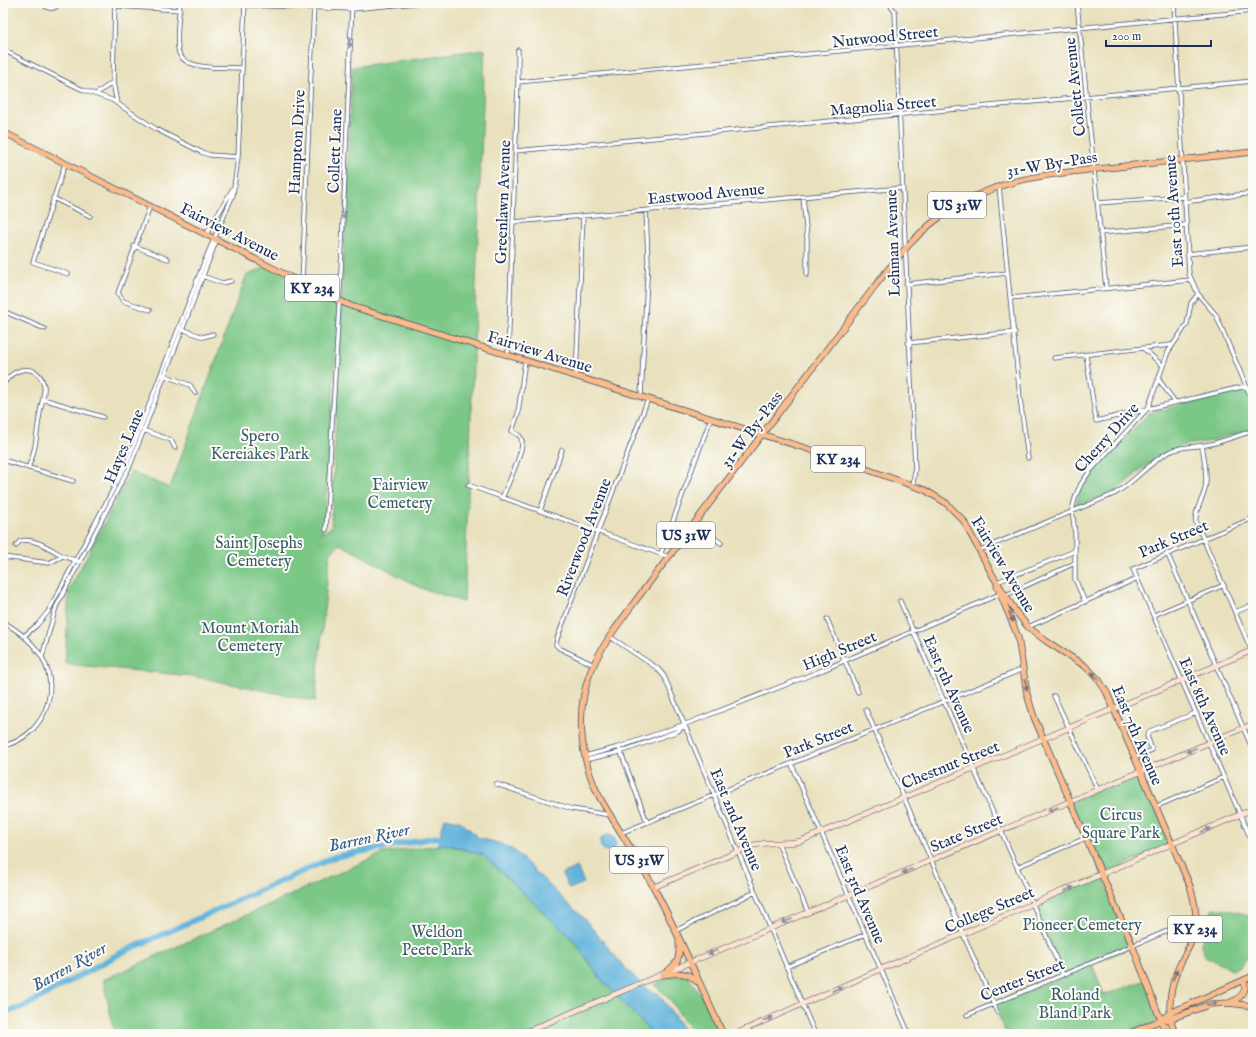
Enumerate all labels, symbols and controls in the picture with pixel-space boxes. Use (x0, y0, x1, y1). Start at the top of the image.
street label: Nutwood Street (831, 22, 940, 54)
scale bar (1106, 22, 1211, 48)
text: 200 m (1112, 29, 1141, 44)
one-way arrow (347, 36, 353, 49)
street label: Collett Avenue (1061, 36, 1091, 137)
street label: Hampton Drive (285, 89, 311, 195)
street label: Magnolia Street (829, 92, 938, 122)
street label: Collett Lane (325, 108, 347, 194)
street label: Greenlawn Avenue (492, 140, 516, 265)
street label: 31-W By-Pass (1006, 148, 1099, 182)
street label: East 10th Avenue (1161, 154, 1189, 268)
street label: Eastwood Avenue (647, 180, 766, 210)
street label: Lehman Avenue (882, 189, 906, 297)
road number: US 31W (928, 192, 986, 218)
street label: Fairview Avenue (176, 199, 282, 266)
one-way arrow (340, 208, 347, 220)
road number: KY 234 (285, 275, 339, 301)
street label: Fairview Avenue (485, 327, 594, 378)
street label: 31-W By-Pass (717, 387, 788, 473)
street label: Cherry Drive (1071, 399, 1144, 478)
street label: Hayes Lane (100, 407, 149, 487)
park label: Spero Kereiakes Park (211, 427, 310, 465)
road number: KY 234 (811, 446, 865, 472)
park label: Fairview Cemetery (367, 476, 433, 514)
street label: Riverwood Avenue (553, 476, 617, 600)
street label: Fairview Avenue (966, 513, 1039, 617)
street label: Park Street (1136, 516, 1212, 563)
road number: US 31W (657, 522, 715, 548)
park label: Saint Josephs Cemetery (215, 534, 303, 572)
one-way arrow (1008, 612, 1014, 624)
park label: Mount Moriah Cemetery (201, 619, 300, 657)
street label: High Street (800, 627, 880, 676)
street label: East 5th Avenue (918, 633, 979, 737)
street label: East 8th Avenue (1174, 655, 1235, 759)
one-way arrow (1090, 671, 1100, 681)
one-way arrow (1023, 679, 1029, 691)
street label: East 7th Avenue (1106, 683, 1166, 789)
street label: Park Street (781, 718, 857, 764)
street label: Chestnut Street (899, 737, 1003, 795)
one-way arrow (1185, 748, 1197, 754)
street label: East 2nd Avenue (705, 765, 766, 874)
one-way arrow (1047, 806, 1058, 812)
park label: Circus Square Park (1082, 806, 1161, 844)
street label: State Street (928, 809, 1006, 858)
water label: Barren River (327, 819, 413, 857)
one-way arrow (1201, 826, 1213, 832)
street label: East 3rd Avenue (829, 842, 889, 947)
road number: US 31W (610, 847, 668, 873)
one-way arrow (901, 868, 913, 874)
street label: College Street (942, 883, 1038, 939)
one-way arrow (1064, 886, 1075, 892)
park label: Pioneer Cemetery (1022, 916, 1142, 936)
road number: KY 234 (1168, 916, 1222, 942)
one-way arrow (782, 918, 793, 924)
park label: Weldon Peete Park (402, 923, 473, 961)
water label: Barren River (29, 938, 112, 996)
one-way arrow (707, 950, 719, 956)
street label: Center Street (978, 955, 1068, 1007)
one-way arrow (1172, 969, 1178, 980)
one-way arrow (832, 986, 843, 992)
park label: Roland Bland Park (1039, 986, 1112, 1024)
one-way arrow (1206, 1001, 1218, 1007)
one-way arrow (763, 1016, 775, 1022)

